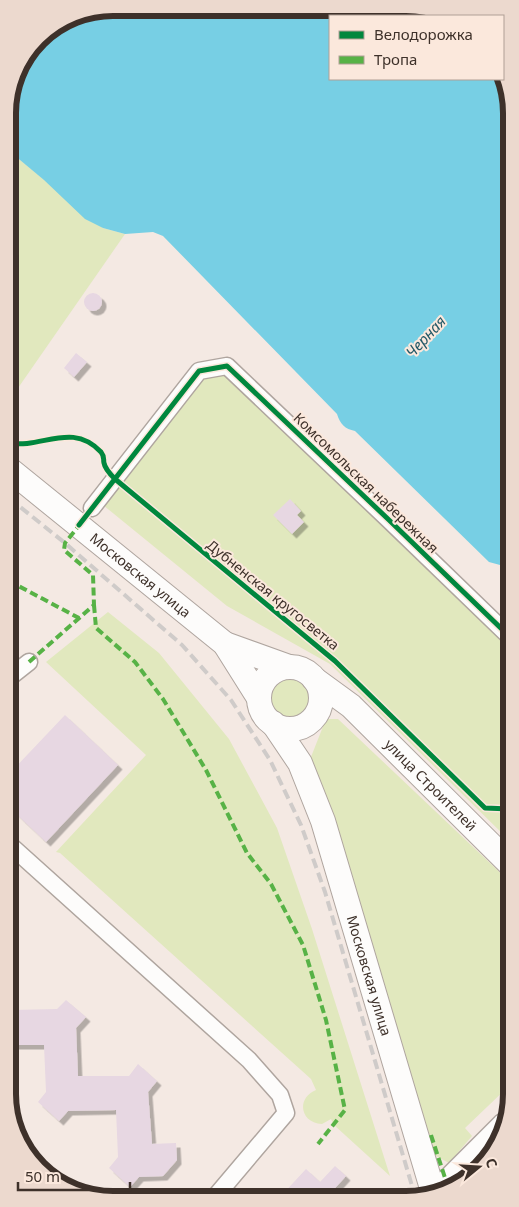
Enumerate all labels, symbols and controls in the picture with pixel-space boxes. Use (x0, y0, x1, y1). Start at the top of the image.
legend (329, 15, 504, 80)
text: Велодорожка (374, 24, 473, 44)
text: Тропа (374, 49, 417, 69)
water label: Черная (401, 311, 450, 361)
street label: Комсомольская набережная (290, 408, 443, 557)
street label: Московская улица (86, 528, 195, 622)
street label: Дубненская кругосветка (203, 535, 344, 654)
street label: улица Строителей (381, 735, 481, 835)
street label: Московская улица (343, 913, 396, 1038)
north arrow (454, 1142, 504, 1192)
text: С (481, 1156, 502, 1170)
scale bar (18, 1160, 130, 1192)
text: 50 m (25, 1166, 60, 1186)

